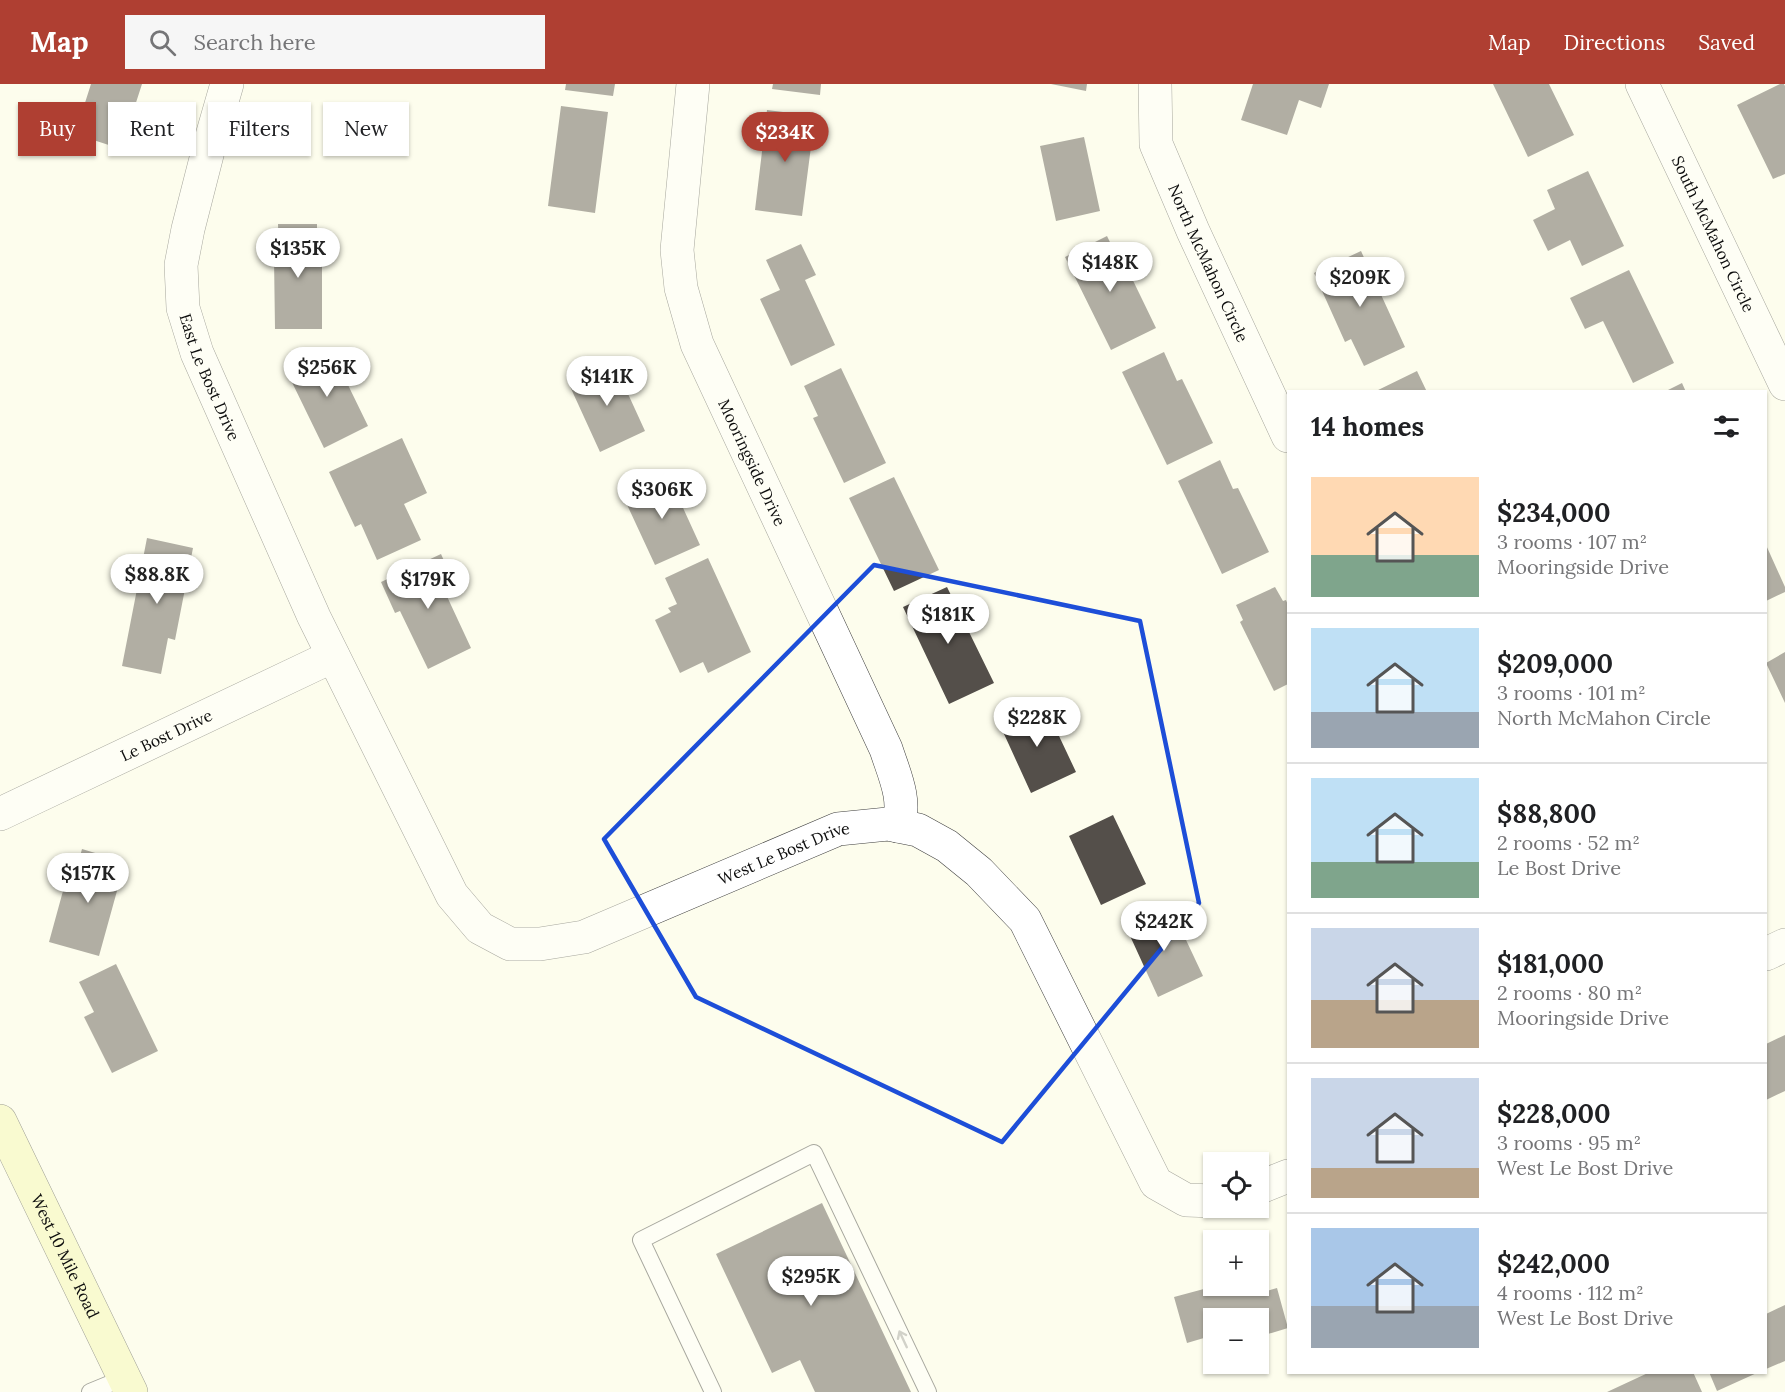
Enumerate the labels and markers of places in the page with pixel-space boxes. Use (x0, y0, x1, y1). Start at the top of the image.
pin: $234K (743, 112, 827, 163)
pin: $135K (256, 228, 340, 279)
pin: $148K (1068, 242, 1152, 293)
pin: $209K (1318, 257, 1402, 308)
pin: $256K (285, 347, 369, 398)
pin: $141K (565, 356, 649, 407)
pin: $306K (620, 469, 704, 520)
pin: $88.8K (108, 554, 206, 605)
pin: $179K (386, 559, 470, 610)
pin: $181K (906, 594, 990, 645)
pin: $228K (995, 697, 1079, 748)
pin: $157K (46, 853, 130, 904)
pin: $242K (1122, 901, 1206, 952)
pin: $295K (769, 1256, 853, 1307)

